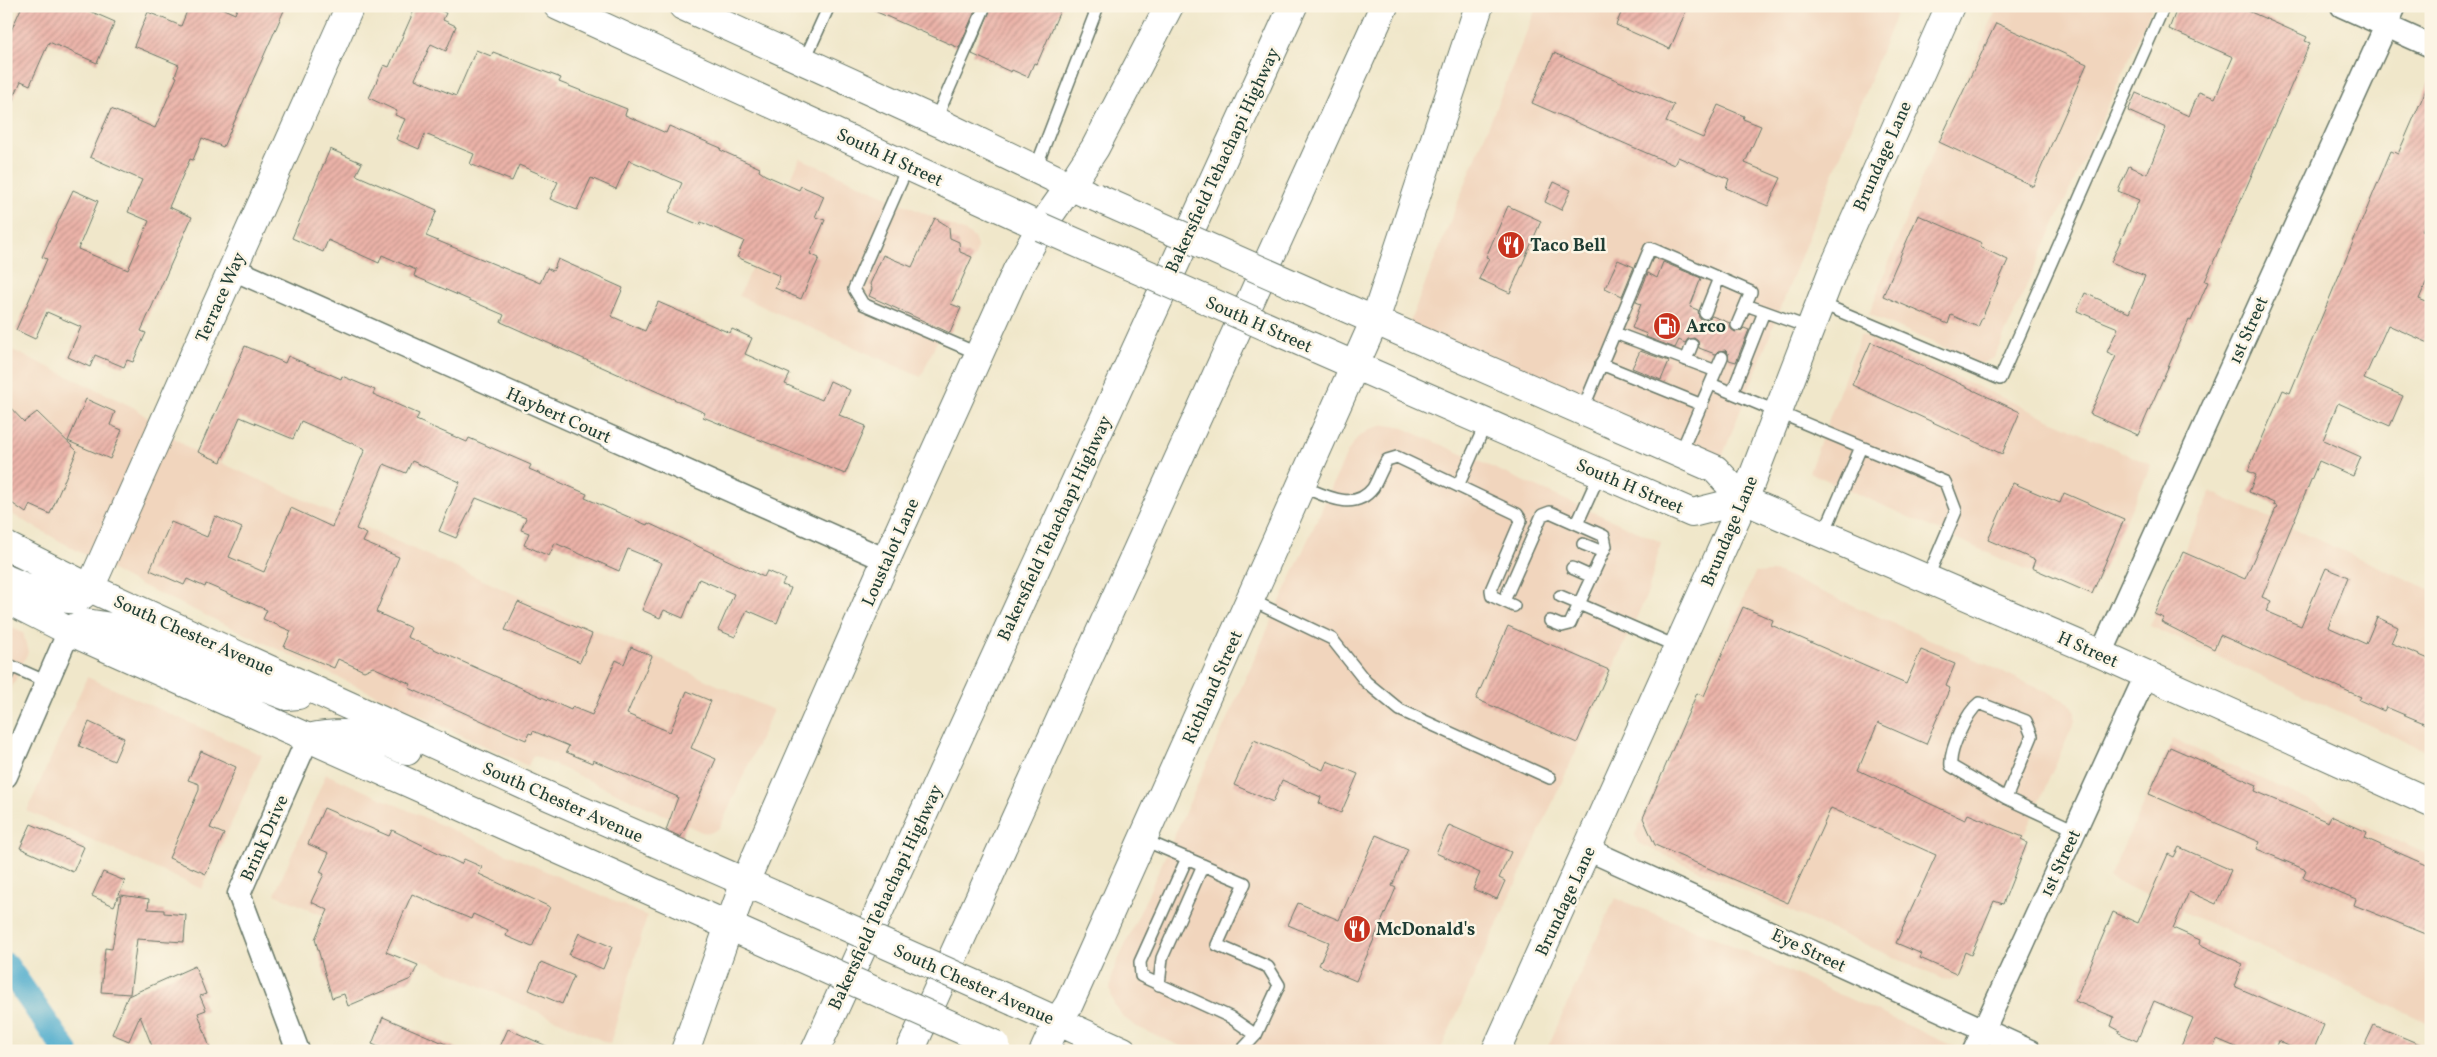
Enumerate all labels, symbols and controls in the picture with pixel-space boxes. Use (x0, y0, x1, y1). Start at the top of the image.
street label: Bakersfield Tehachapi Highway (1160, 44, 1287, 278)
street label: Brundage Lane (1848, 97, 1919, 216)
street label: South H Street (832, 123, 947, 194)
restaurant icon: Taco Bell (1496, 230, 1526, 260)
place label: Taco Bell (1530, 234, 1606, 259)
street label: Terrace Way (190, 248, 253, 347)
street label: South H Street (1201, 291, 1316, 360)
street label: 1st Street (2223, 293, 2275, 368)
fuel station icon: Arco (1652, 311, 1682, 341)
place label: Arco (1686, 315, 1726, 340)
street label: Haybert Court (502, 382, 615, 451)
street label: Bakersfield Tehachapi Highway (992, 412, 1119, 646)
street label: South H Street (1572, 453, 1687, 521)
street label: Brundage Lane (1696, 472, 1765, 591)
street label: Loustalot Lane (856, 495, 926, 611)
street label: South Chester Avenue (109, 590, 278, 683)
street label: H Street (2053, 626, 2122, 675)
street label: Richland Street (1177, 627, 1250, 748)
street label: South Chester Avenue (478, 757, 647, 850)
street label: Bakersfield Tehachapi Highway (823, 781, 950, 1015)
street label: Brink Drive (235, 791, 296, 886)
street label: 1st Street (2035, 826, 2088, 901)
street label: Brundage Lane (1530, 843, 1603, 961)
restaurant icon: McDonald's (1342, 914, 1372, 944)
place label: McDonald's (1376, 918, 1475, 943)
street label: Eye Street (1767, 923, 1850, 980)
street label: South Chester Avenue (889, 939, 1058, 1032)

